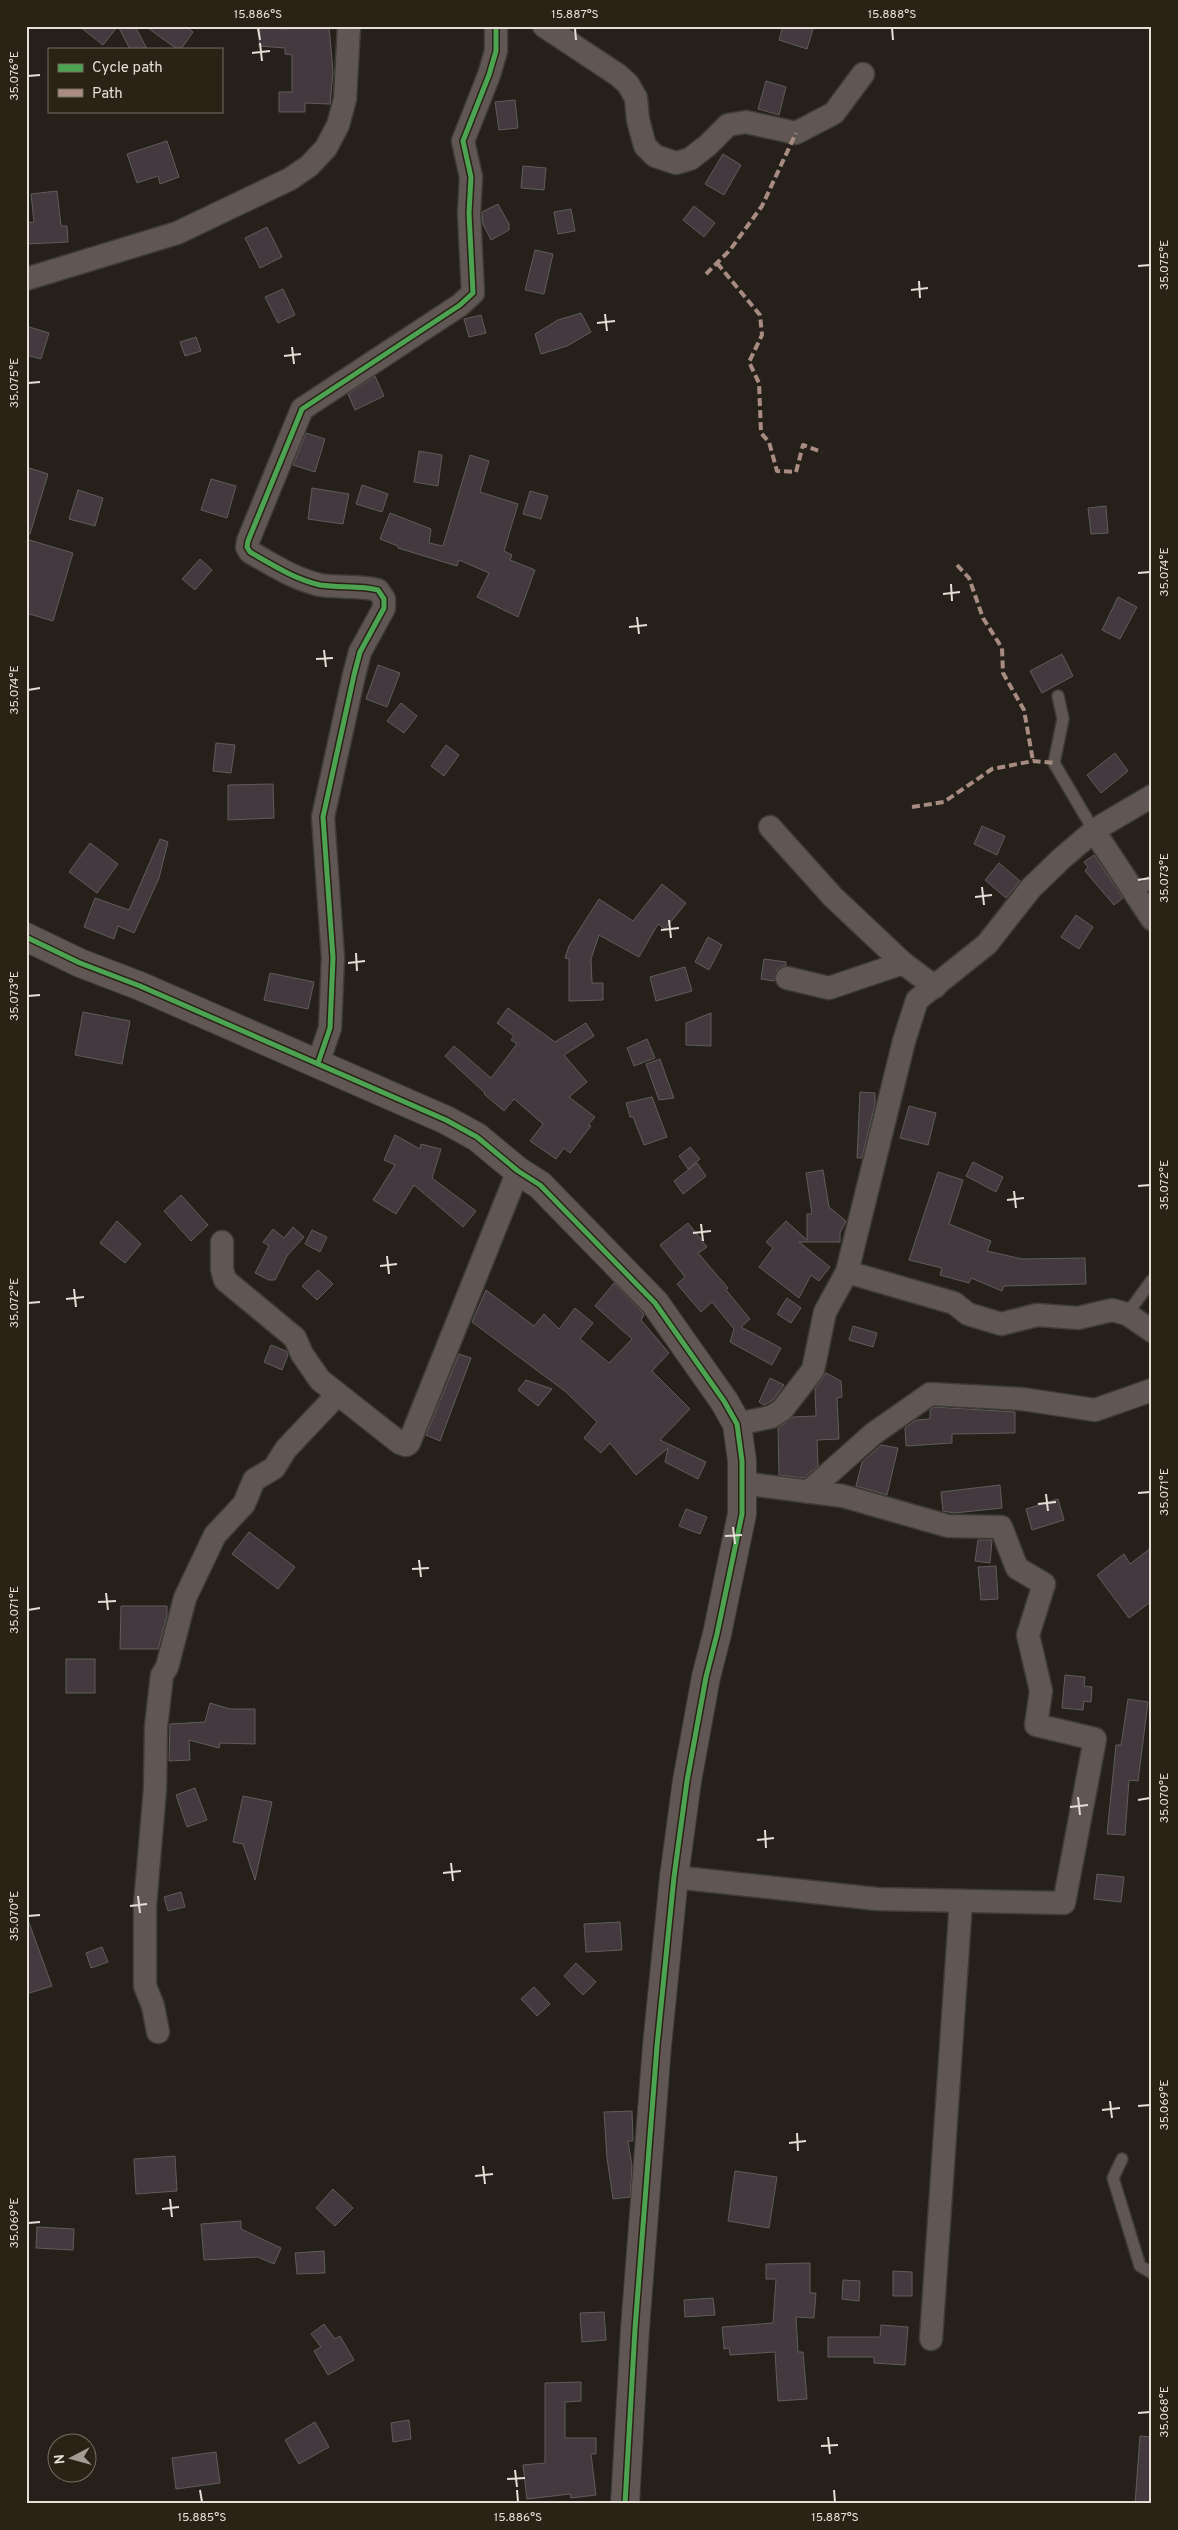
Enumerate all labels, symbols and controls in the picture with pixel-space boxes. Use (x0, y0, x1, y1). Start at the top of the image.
text: 15.886°S (234, 7, 282, 23)
text: 15.887°S (551, 7, 599, 23)
text: 15.888°S (868, 7, 916, 23)
legend (48, 48, 222, 112)
text: 35.076°E (7, 51, 23, 101)
text: Cycle path (92, 59, 163, 78)
text: Path (92, 85, 123, 104)
text: 35.075°E (1157, 240, 1173, 290)
text: 35.075°E (7, 358, 23, 408)
text: 35.074°E (1157, 547, 1173, 597)
text: 35.074°E (7, 665, 23, 715)
text: 35.073°E (1157, 853, 1173, 903)
text: 35.073°E (7, 971, 23, 1021)
text: 35.072°E (1157, 1160, 1173, 1210)
text: 35.072°E (7, 1278, 23, 1328)
text: 35.071°E (1157, 1468, 1173, 1516)
text: 35.071°E (7, 1586, 23, 1634)
text: 35.070°E (1157, 1773, 1173, 1823)
text: 35.070°E (7, 1891, 23, 1941)
text: 35.069°E (1157, 2079, 1173, 2131)
text: 35.069°E (7, 2197, 23, 2249)
text: 35.068°E (1157, 2386, 1173, 2438)
north arrow (48, 2432, 98, 2482)
text: N (52, 2453, 70, 2465)
text: 15.885°S (178, 2510, 226, 2526)
text: 15.886°S (494, 2510, 542, 2526)
text: 15.887°S (811, 2510, 859, 2526)

